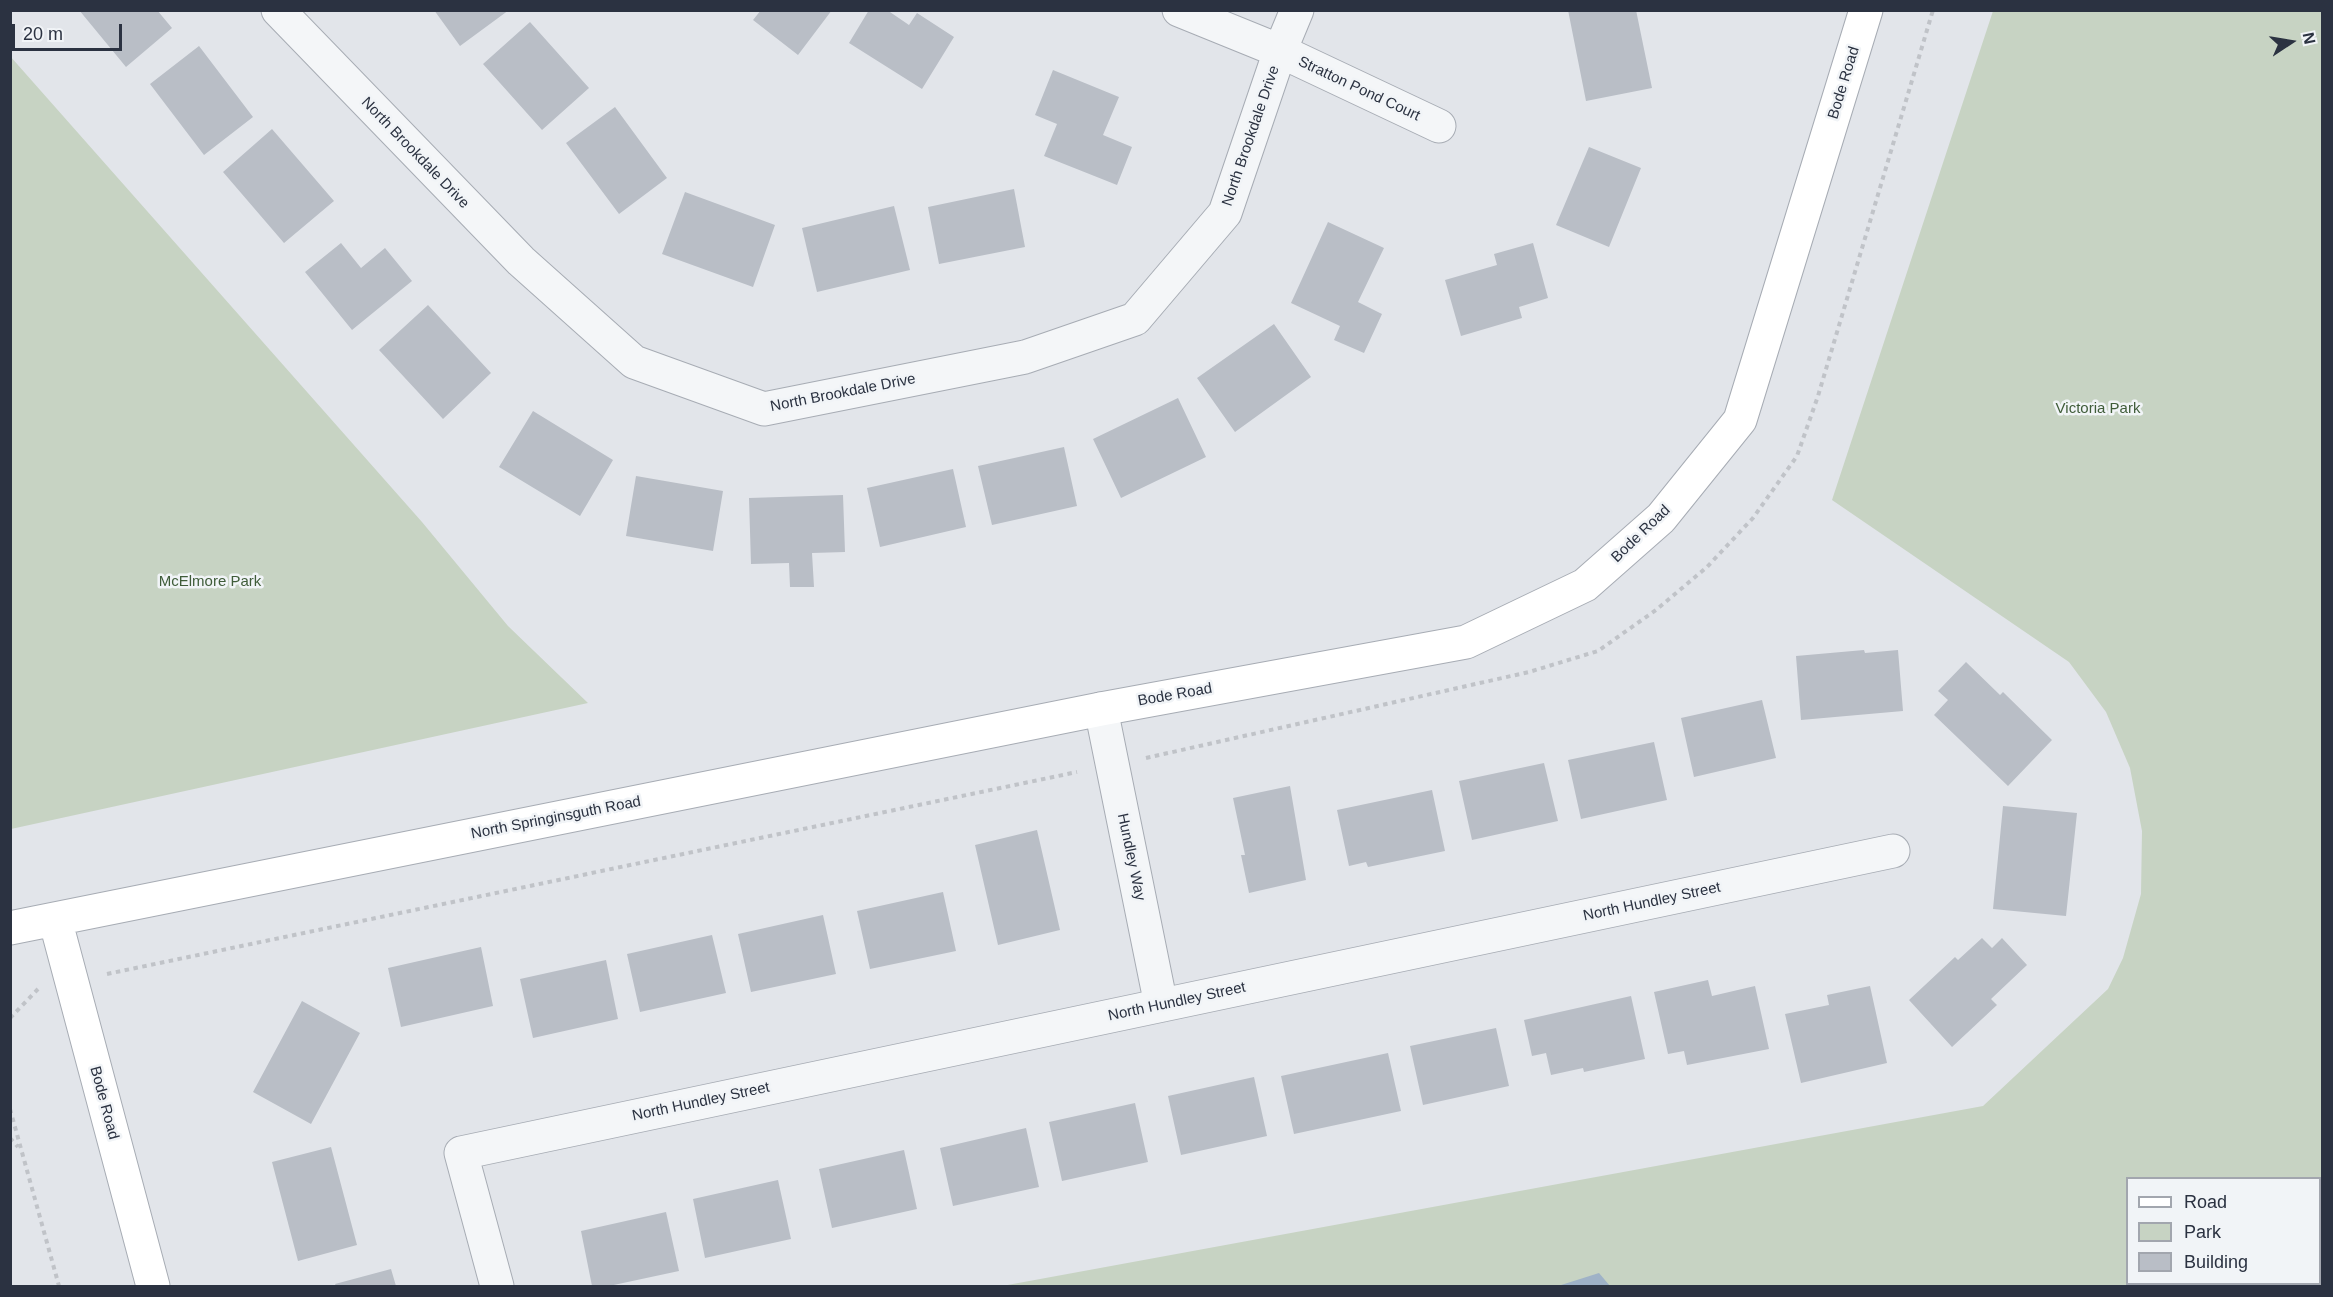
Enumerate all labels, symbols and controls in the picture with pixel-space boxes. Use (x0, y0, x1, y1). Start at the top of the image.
scale bar (15, 12, 124, 50)
north arrow (2261, 12, 2321, 72)
text: 20 m (23, 24, 63, 44)
text: N (2300, 31, 2319, 46)
street label: Bode Road (1824, 44, 1864, 122)
street label: Stratton Pond Court (1295, 53, 1423, 125)
street label: North Brookdale Drive (1218, 63, 1284, 209)
street label: North Brookdale Drive (357, 94, 473, 212)
street label: North Brookdale Drive (769, 370, 917, 416)
park label: Victoria Park (2056, 400, 2140, 418)
street label: Bode Road (1608, 501, 1674, 567)
park label: McElmore Park (159, 573, 261, 591)
street label: Bode Road (1136, 680, 1214, 710)
street label: North Springinsguth Road (470, 793, 642, 843)
street label: Hundley Way (1113, 812, 1149, 902)
street label: North Hundley Street (1582, 879, 1722, 925)
street label: North Hundley Street (1107, 979, 1247, 1025)
street label: Bode Road (86, 1064, 122, 1142)
street label: North Hundley Street (631, 1079, 771, 1125)
legend (2126, 1177, 2321, 1285)
text: Road (2184, 1192, 2227, 1212)
text: Park (2184, 1222, 2221, 1242)
text: Building (2184, 1252, 2248, 1272)

